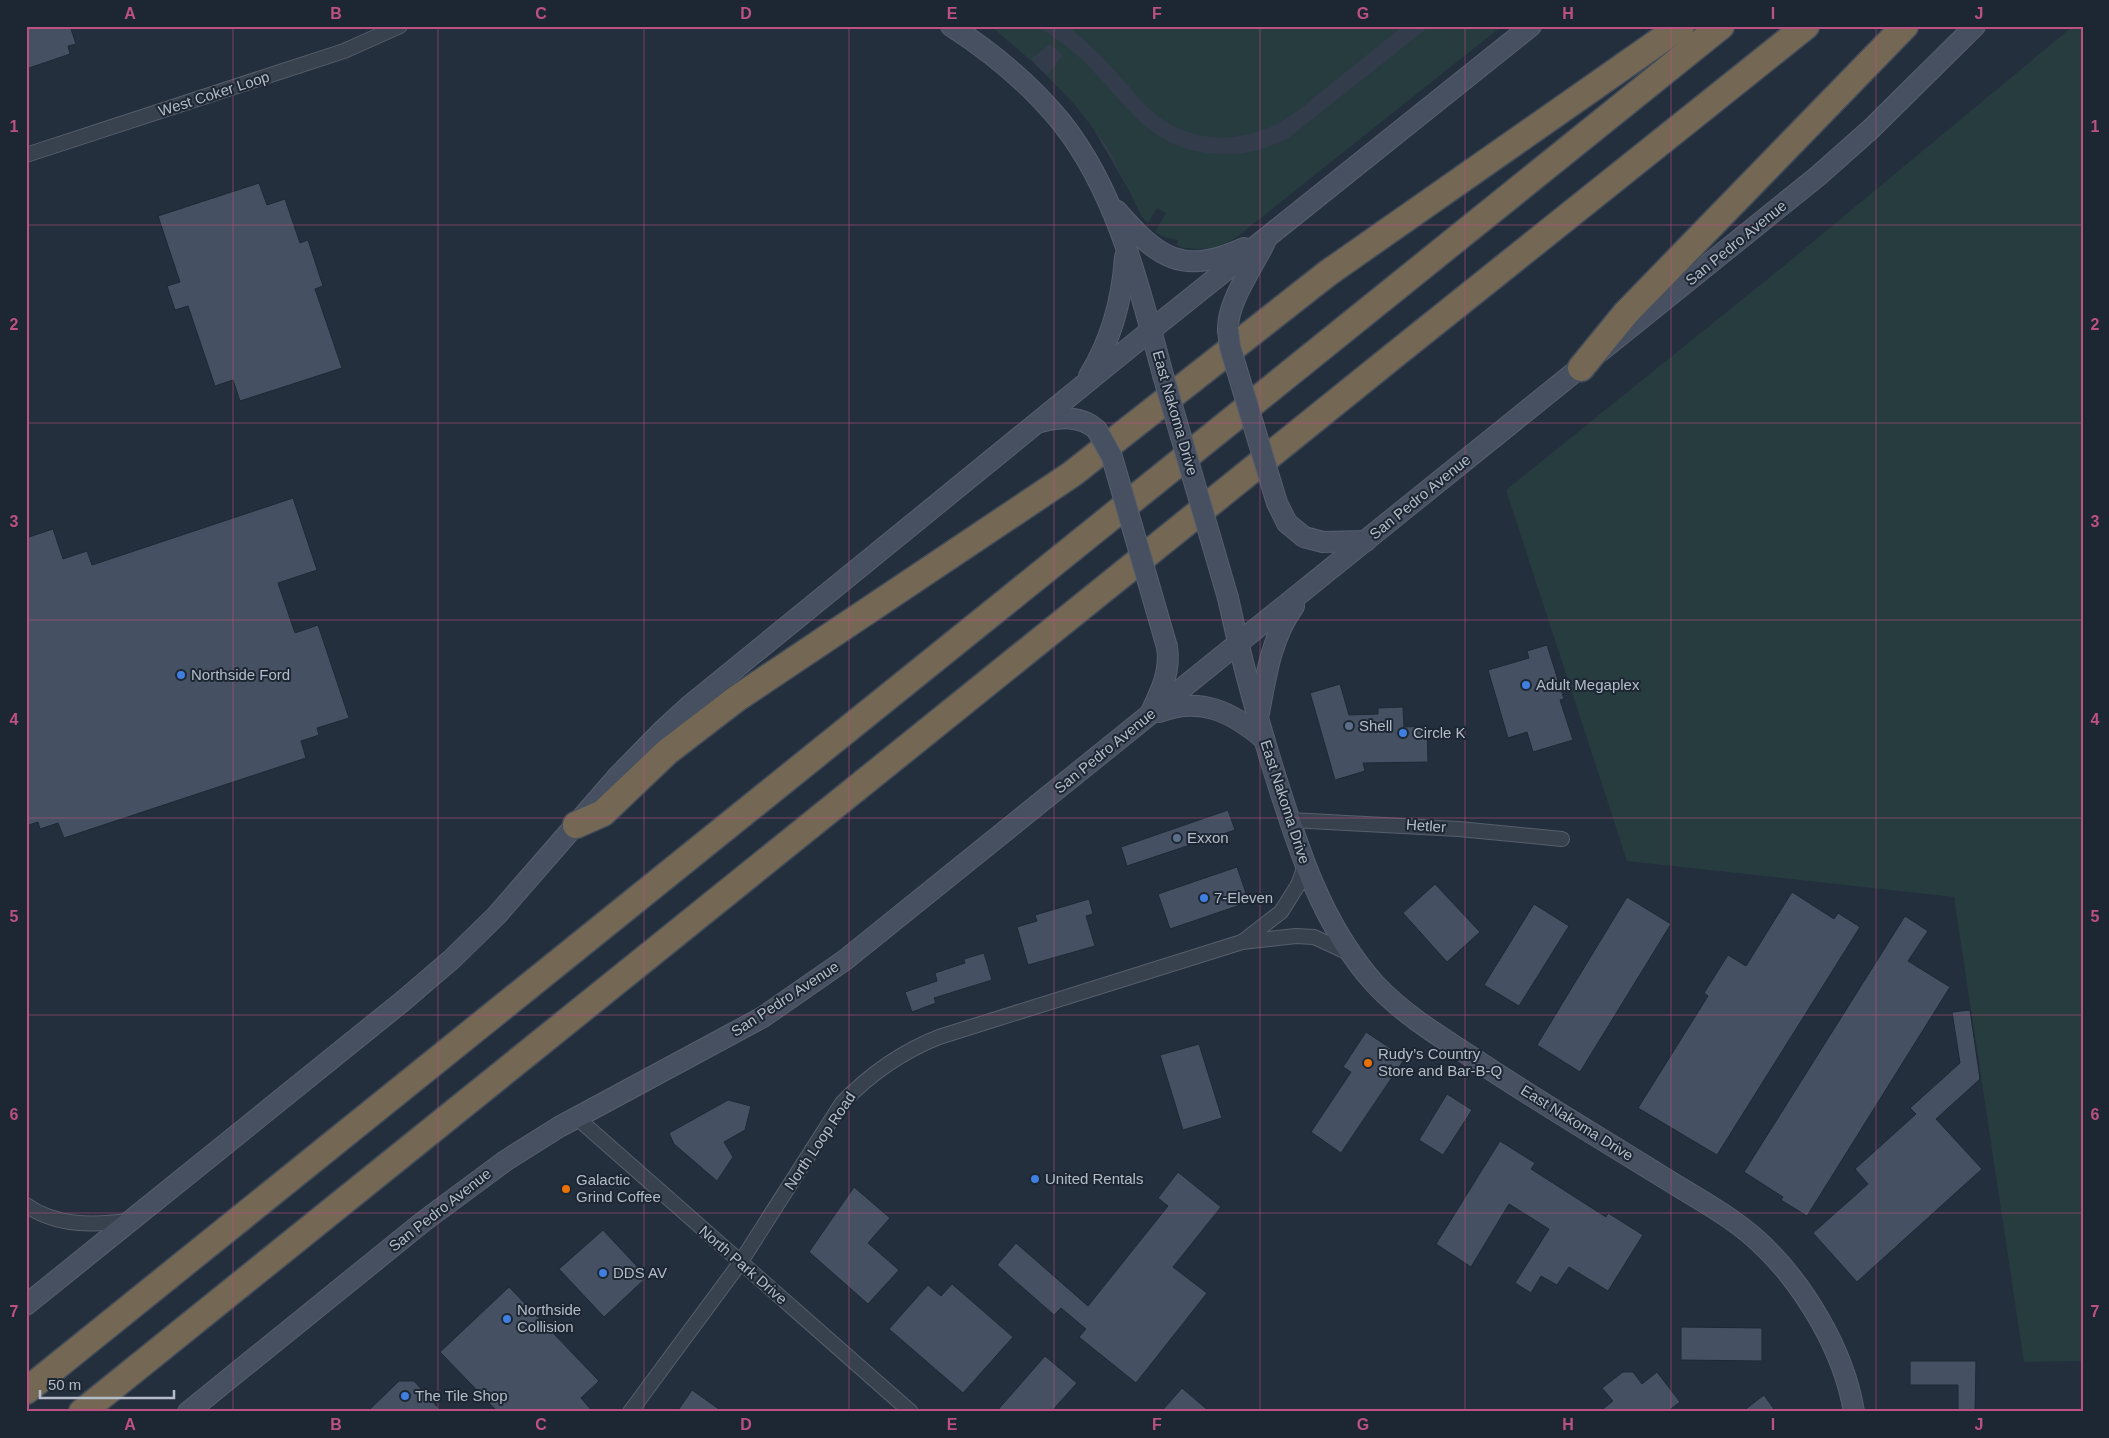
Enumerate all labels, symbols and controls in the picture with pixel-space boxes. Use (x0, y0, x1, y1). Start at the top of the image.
text: A (124, 5, 136, 22)
text: B (330, 5, 342, 22)
text: C (535, 5, 547, 22)
text: D (740, 5, 752, 22)
text: E (947, 5, 958, 22)
text: F (1152, 5, 1162, 22)
text: G (1357, 5, 1369, 22)
text: H (1562, 5, 1574, 22)
text: I (1771, 5, 1775, 22)
text: J (1975, 5, 1983, 22)
street label: West Coker Loop (156, 68, 271, 119)
text: 1 (10, 118, 19, 135)
text: 1 (2091, 118, 2100, 135)
street label: San Pedro Avenue (1682, 197, 1790, 288)
text: 2 (10, 316, 19, 333)
text: 2 (2091, 316, 2100, 333)
street label: East Nakoma Drive (1150, 348, 1201, 477)
street label: San Pedro Avenue (1366, 451, 1474, 542)
text: 3 (10, 513, 19, 530)
text: 3 (2091, 513, 2100, 530)
place label: Northside Ford (191, 666, 290, 683)
marker: Northside Ford (175, 669, 187, 681)
place label: Adult Megaplex (1536, 676, 1640, 693)
marker: Adult Megaplex (1520, 679, 1532, 691)
street label: San Pedro Avenue (1051, 705, 1159, 796)
text: 4 (10, 711, 19, 728)
text: 4 (2091, 711, 2100, 728)
place label: Shell (1359, 717, 1392, 734)
marker: Shell (1343, 720, 1355, 732)
place label: Circle K (1413, 724, 1466, 741)
marker: Circle K (1397, 727, 1409, 739)
street label: East Nakoma Drive (1257, 738, 1314, 866)
street label: Hetler (1405, 816, 1447, 835)
place label: Exxon (1187, 829, 1229, 846)
marker: Exxon (1171, 832, 1183, 844)
place label: 7-Eleven (1214, 889, 1273, 906)
marker: 7-Eleven (1198, 892, 1210, 904)
text: 5 (10, 908, 19, 925)
text: 5 (2091, 908, 2100, 925)
street label: San Pedro Avenue (728, 957, 842, 1040)
place label: Rudy’s Country Store and Bar-B-Q (1378, 1045, 1502, 1079)
marker: Rudy’s Country Store and Bar-B-Q (1362, 1057, 1374, 1069)
street label: East Nakoma Drive (1518, 1081, 1637, 1164)
street label: North Loop Road (781, 1089, 859, 1193)
text: 6 (10, 1106, 19, 1123)
text: 6 (2091, 1106, 2100, 1123)
street label: San Pedro Avenue (385, 1164, 494, 1255)
place label: United Rentals (1045, 1170, 1143, 1187)
place label: Galactic Grind Coffee (576, 1171, 661, 1205)
marker: United Rentals (1029, 1173, 1041, 1185)
marker: Galactic Grind Coffee (560, 1183, 572, 1195)
street label: North Park Drive (696, 1222, 791, 1307)
place label: DDS AV (613, 1264, 667, 1281)
marker: DDS AV (597, 1267, 609, 1279)
place label: Northside Collision (517, 1301, 581, 1335)
text: 7 (10, 1303, 19, 1320)
text: 7 (2091, 1303, 2100, 1320)
marker: Northside Collision (501, 1313, 513, 1325)
scale bar (40, 1368, 174, 1400)
text: 50 m (48, 1376, 81, 1393)
place label: The Tile Shop (415, 1387, 508, 1404)
marker: The Tile Shop (399, 1390, 411, 1402)
text: A (124, 1416, 136, 1433)
text: B (330, 1416, 342, 1433)
text: C (535, 1416, 547, 1433)
text: D (740, 1416, 752, 1433)
text: E (947, 1416, 958, 1433)
text: F (1152, 1416, 1162, 1433)
text: G (1357, 1416, 1369, 1433)
text: H (1562, 1416, 1574, 1433)
text: I (1771, 1416, 1775, 1433)
text: J (1975, 1416, 1983, 1433)

